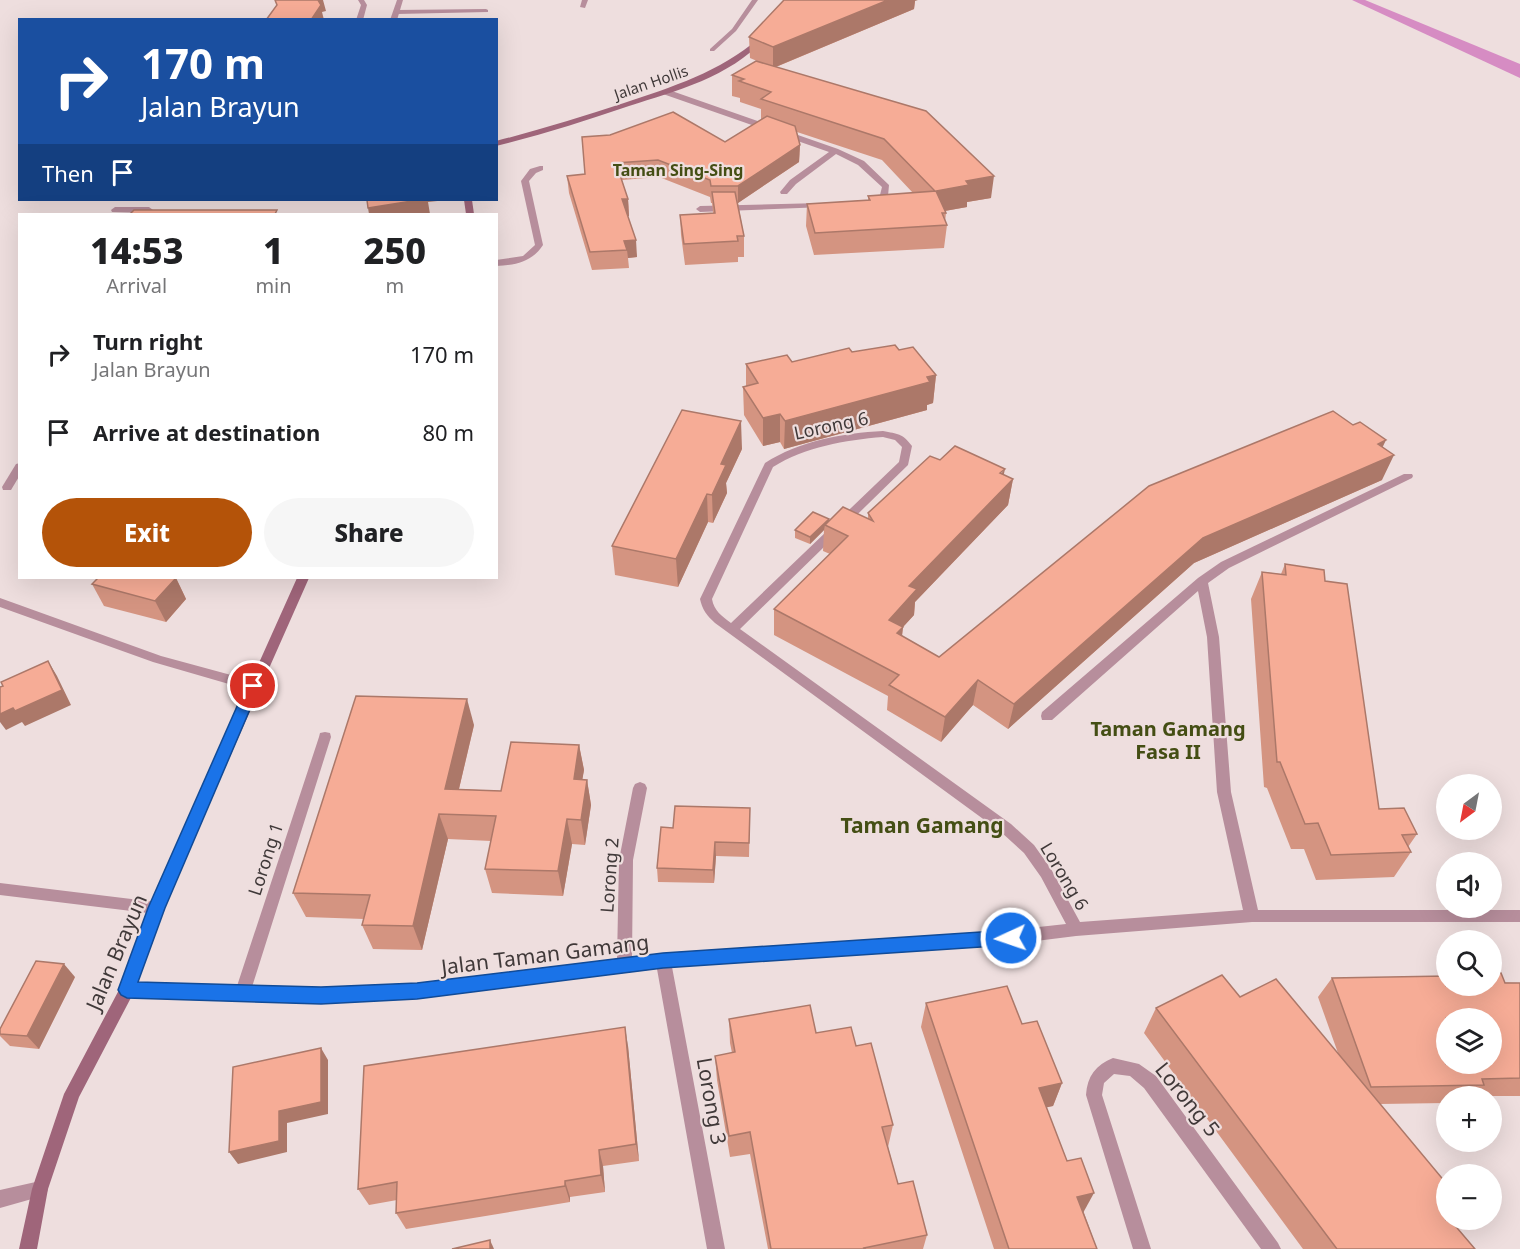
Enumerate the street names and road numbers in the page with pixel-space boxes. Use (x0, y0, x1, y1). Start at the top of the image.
street label: Jalan Hollis (609, 60, 691, 105)
street label: Lorong 6 (792, 405, 870, 445)
street label: Lorong 1 (242, 819, 288, 899)
street label: Lorong 2 (594, 837, 624, 913)
street label: Lorong 6 (1035, 837, 1095, 915)
street label: Jalan Brayun (78, 890, 153, 1016)
street label: Jalan Taman Gamang (438, 927, 651, 981)
street label: Lorong 3 (691, 1055, 733, 1147)
street label: Lorong 5 (1149, 1056, 1227, 1142)

